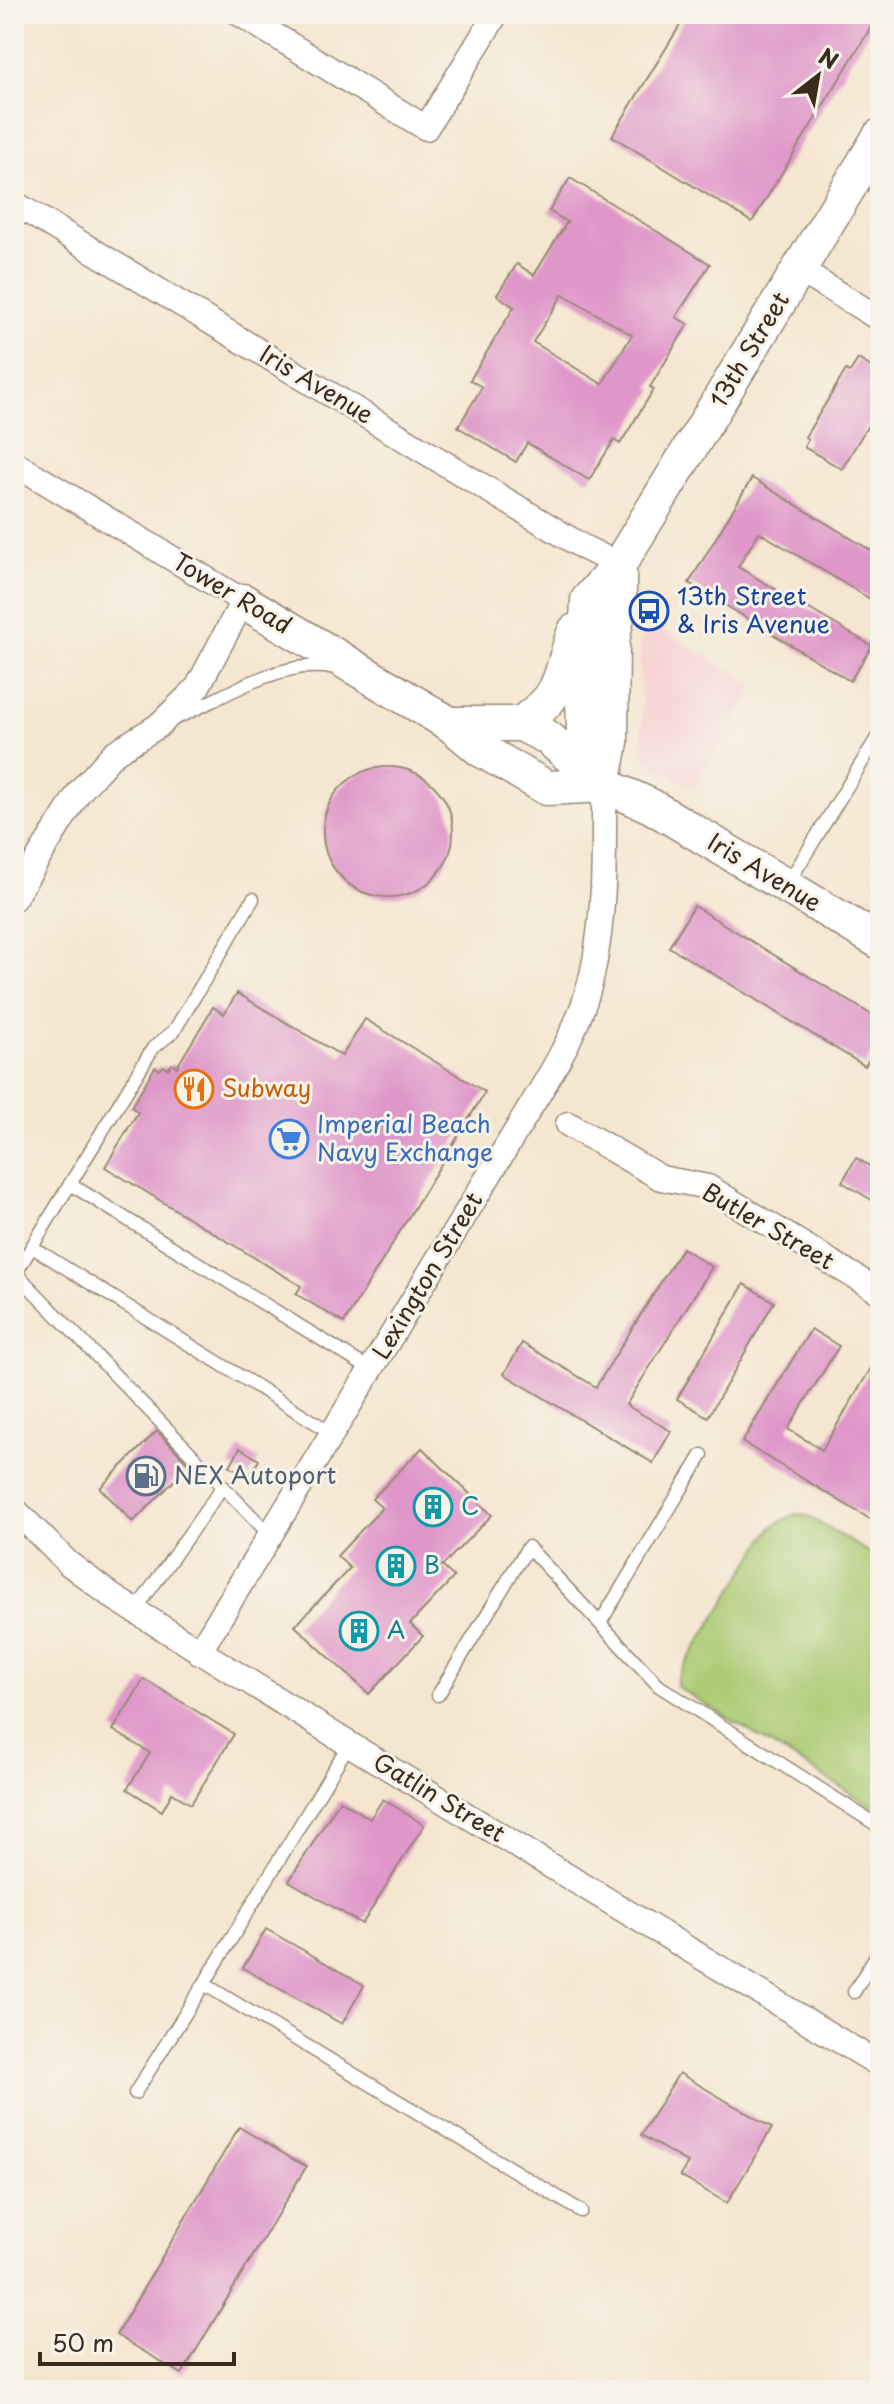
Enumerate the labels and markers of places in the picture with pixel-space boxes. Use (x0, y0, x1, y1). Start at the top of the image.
place label: 13th Street & Iris Avenue (677, 577, 830, 641)
bus stop icon: 13th Street & Iris Avenue (628, 590, 670, 632)
restaurant icon: Subway (173, 1068, 215, 1110)
place label: Subway (222, 1069, 311, 1105)
place label: Imperial Beach Navy Exchange (317, 1105, 493, 1169)
supermarket icon: Imperial Beach Navy Exchange (268, 1118, 310, 1160)
fuel station icon: NEX Autoport (125, 1455, 167, 1497)
place label: NEX Autoport (174, 1456, 337, 1492)
building icon: C (412, 1486, 454, 1528)
place label: C (461, 1487, 480, 1523)
building icon: B (375, 1545, 417, 1587)
place label: B (424, 1546, 440, 1582)
building icon: A (338, 1610, 380, 1652)
place label: A (387, 1611, 405, 1647)

